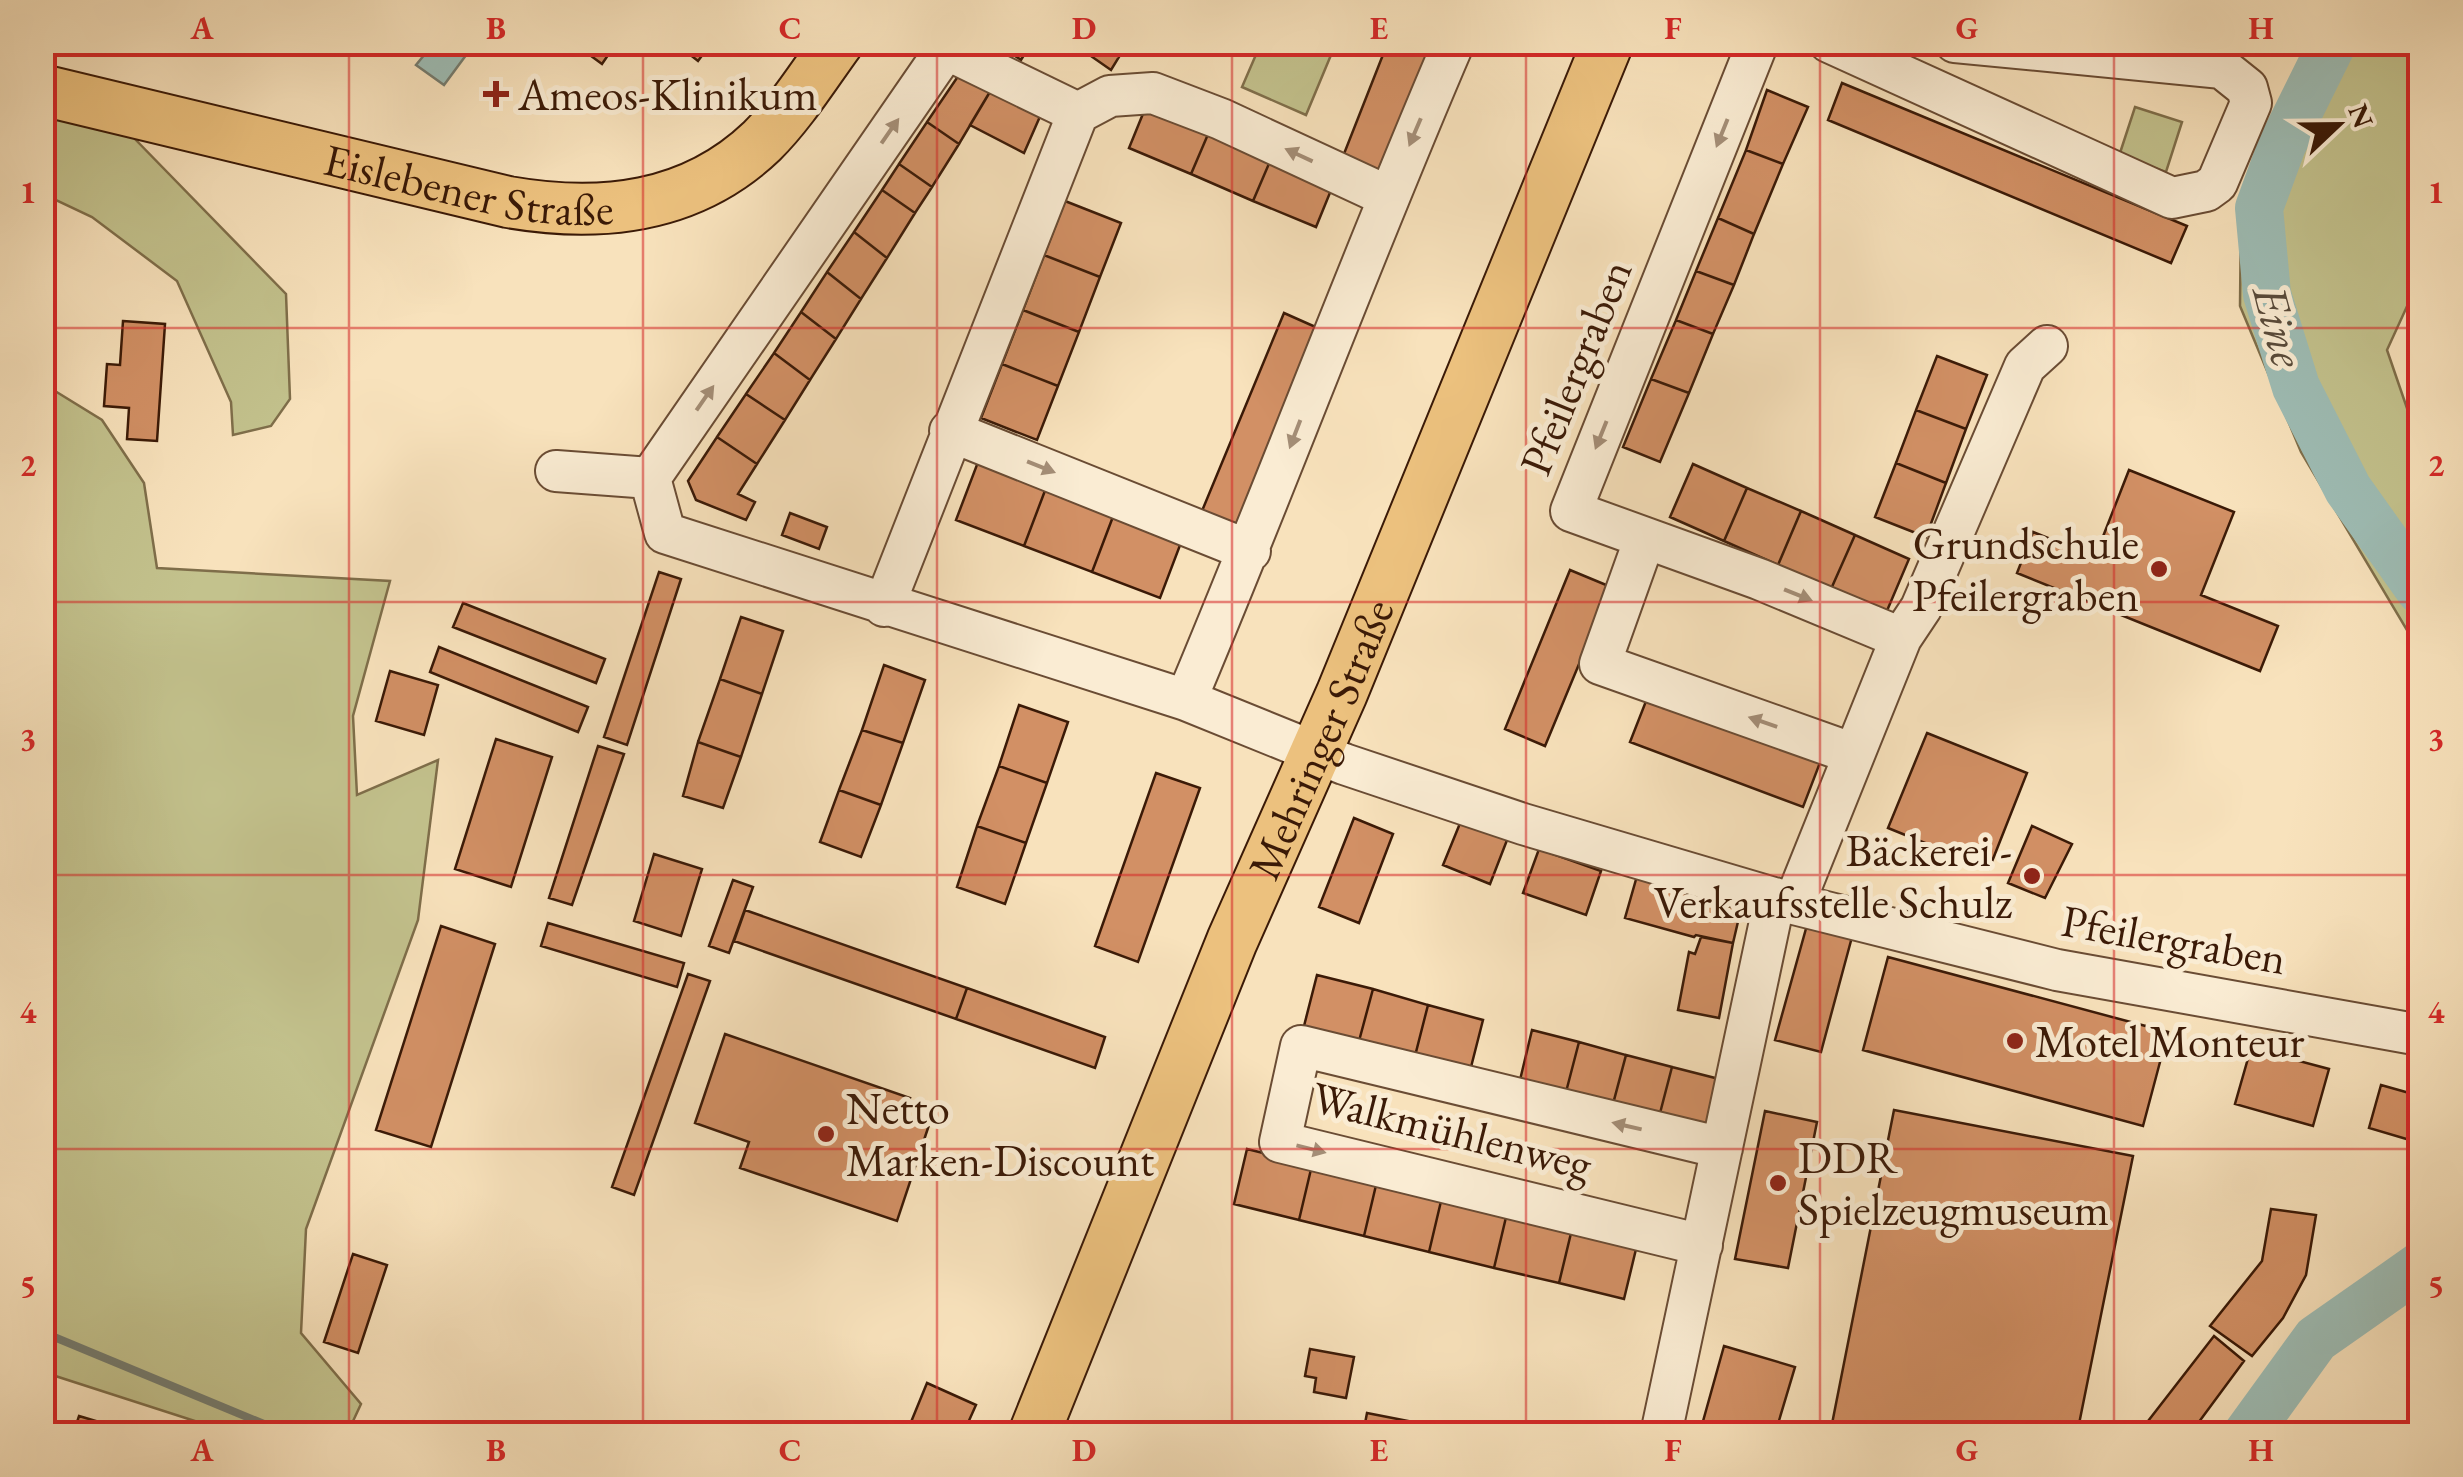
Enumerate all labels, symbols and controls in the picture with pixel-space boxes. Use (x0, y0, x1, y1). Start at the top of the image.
text: A (189, 7, 214, 49)
text: B (486, 7, 506, 49)
text: C (779, 7, 801, 49)
text: D (1072, 7, 1096, 49)
text: E (1370, 7, 1388, 49)
text: F (1664, 7, 1682, 49)
text: G (1955, 7, 1979, 49)
text: H (2248, 7, 2274, 49)
place label: Ameos-Klinikum (517, 65, 817, 123)
north arrow (2288, 75, 2388, 175)
marker: Ameos-Klinikum (483, 81, 509, 107)
text: N (2340, 98, 2382, 133)
one-way arrow (880, 117, 899, 144)
one-way arrow (1407, 117, 1423, 147)
one-way arrow (1713, 118, 1729, 148)
street label: Eislebener Straße (318, 130, 615, 238)
one-way arrow (1284, 147, 1313, 164)
text: 1 (20, 171, 36, 213)
text: 1 (2428, 171, 2444, 213)
street label: Pfeilergraben (1506, 251, 1644, 483)
water label: Eine (2239, 276, 2321, 375)
one-way arrow (695, 385, 714, 412)
one-way arrow (1287, 419, 1302, 449)
one-way arrow (1592, 420, 1608, 450)
text: 2 (20, 444, 37, 486)
text: 2 (2428, 444, 2445, 486)
one-way arrow (1026, 460, 1056, 476)
place label: Grundschule Pfeilergraben (1912, 514, 2139, 624)
marker: Grundschule Pfeilergraben (2148, 558, 2170, 580)
one-way arrow (1784, 588, 1814, 604)
street label: Mehringer Straße (1234, 590, 1406, 888)
one-way arrow (1747, 713, 1777, 728)
text: 3 (20, 718, 36, 760)
text: 3 (2428, 718, 2444, 760)
place label: Bäckerei - Verkaufsstelle Schulz (1654, 821, 2012, 931)
marker: Bäckerei - Verkaufsstelle Schulz (2021, 865, 2043, 887)
street label: Pfeilergraben (2057, 891, 2291, 987)
text: 4 (20, 991, 38, 1033)
text: 4 (2428, 991, 2446, 1033)
place label: Motel Monteur (2035, 1012, 2305, 1070)
marker: Motel Monteur (2004, 1030, 2026, 1052)
street label: Walkmühlenweg (1306, 1067, 1598, 1193)
place label: Netto Marken-Discount (846, 1079, 1154, 1189)
one-way arrow (1611, 1118, 1642, 1133)
marker: Netto Marken-Discount (815, 1123, 837, 1145)
place label: DDR Spielzeugmuseum (1798, 1128, 2109, 1238)
one-way arrow (1296, 1142, 1327, 1157)
marker: DDR Spielzeugmuseum (1767, 1172, 1789, 1194)
text: 5 (20, 1265, 36, 1307)
text: 5 (2428, 1265, 2444, 1307)
text: A (189, 1429, 214, 1471)
text: B (486, 1429, 506, 1471)
text: C (779, 1429, 801, 1471)
text: D (1072, 1429, 1096, 1471)
text: E (1370, 1429, 1388, 1471)
text: F (1664, 1429, 1682, 1471)
text: G (1955, 1429, 1979, 1471)
text: H (2248, 1429, 2274, 1471)

